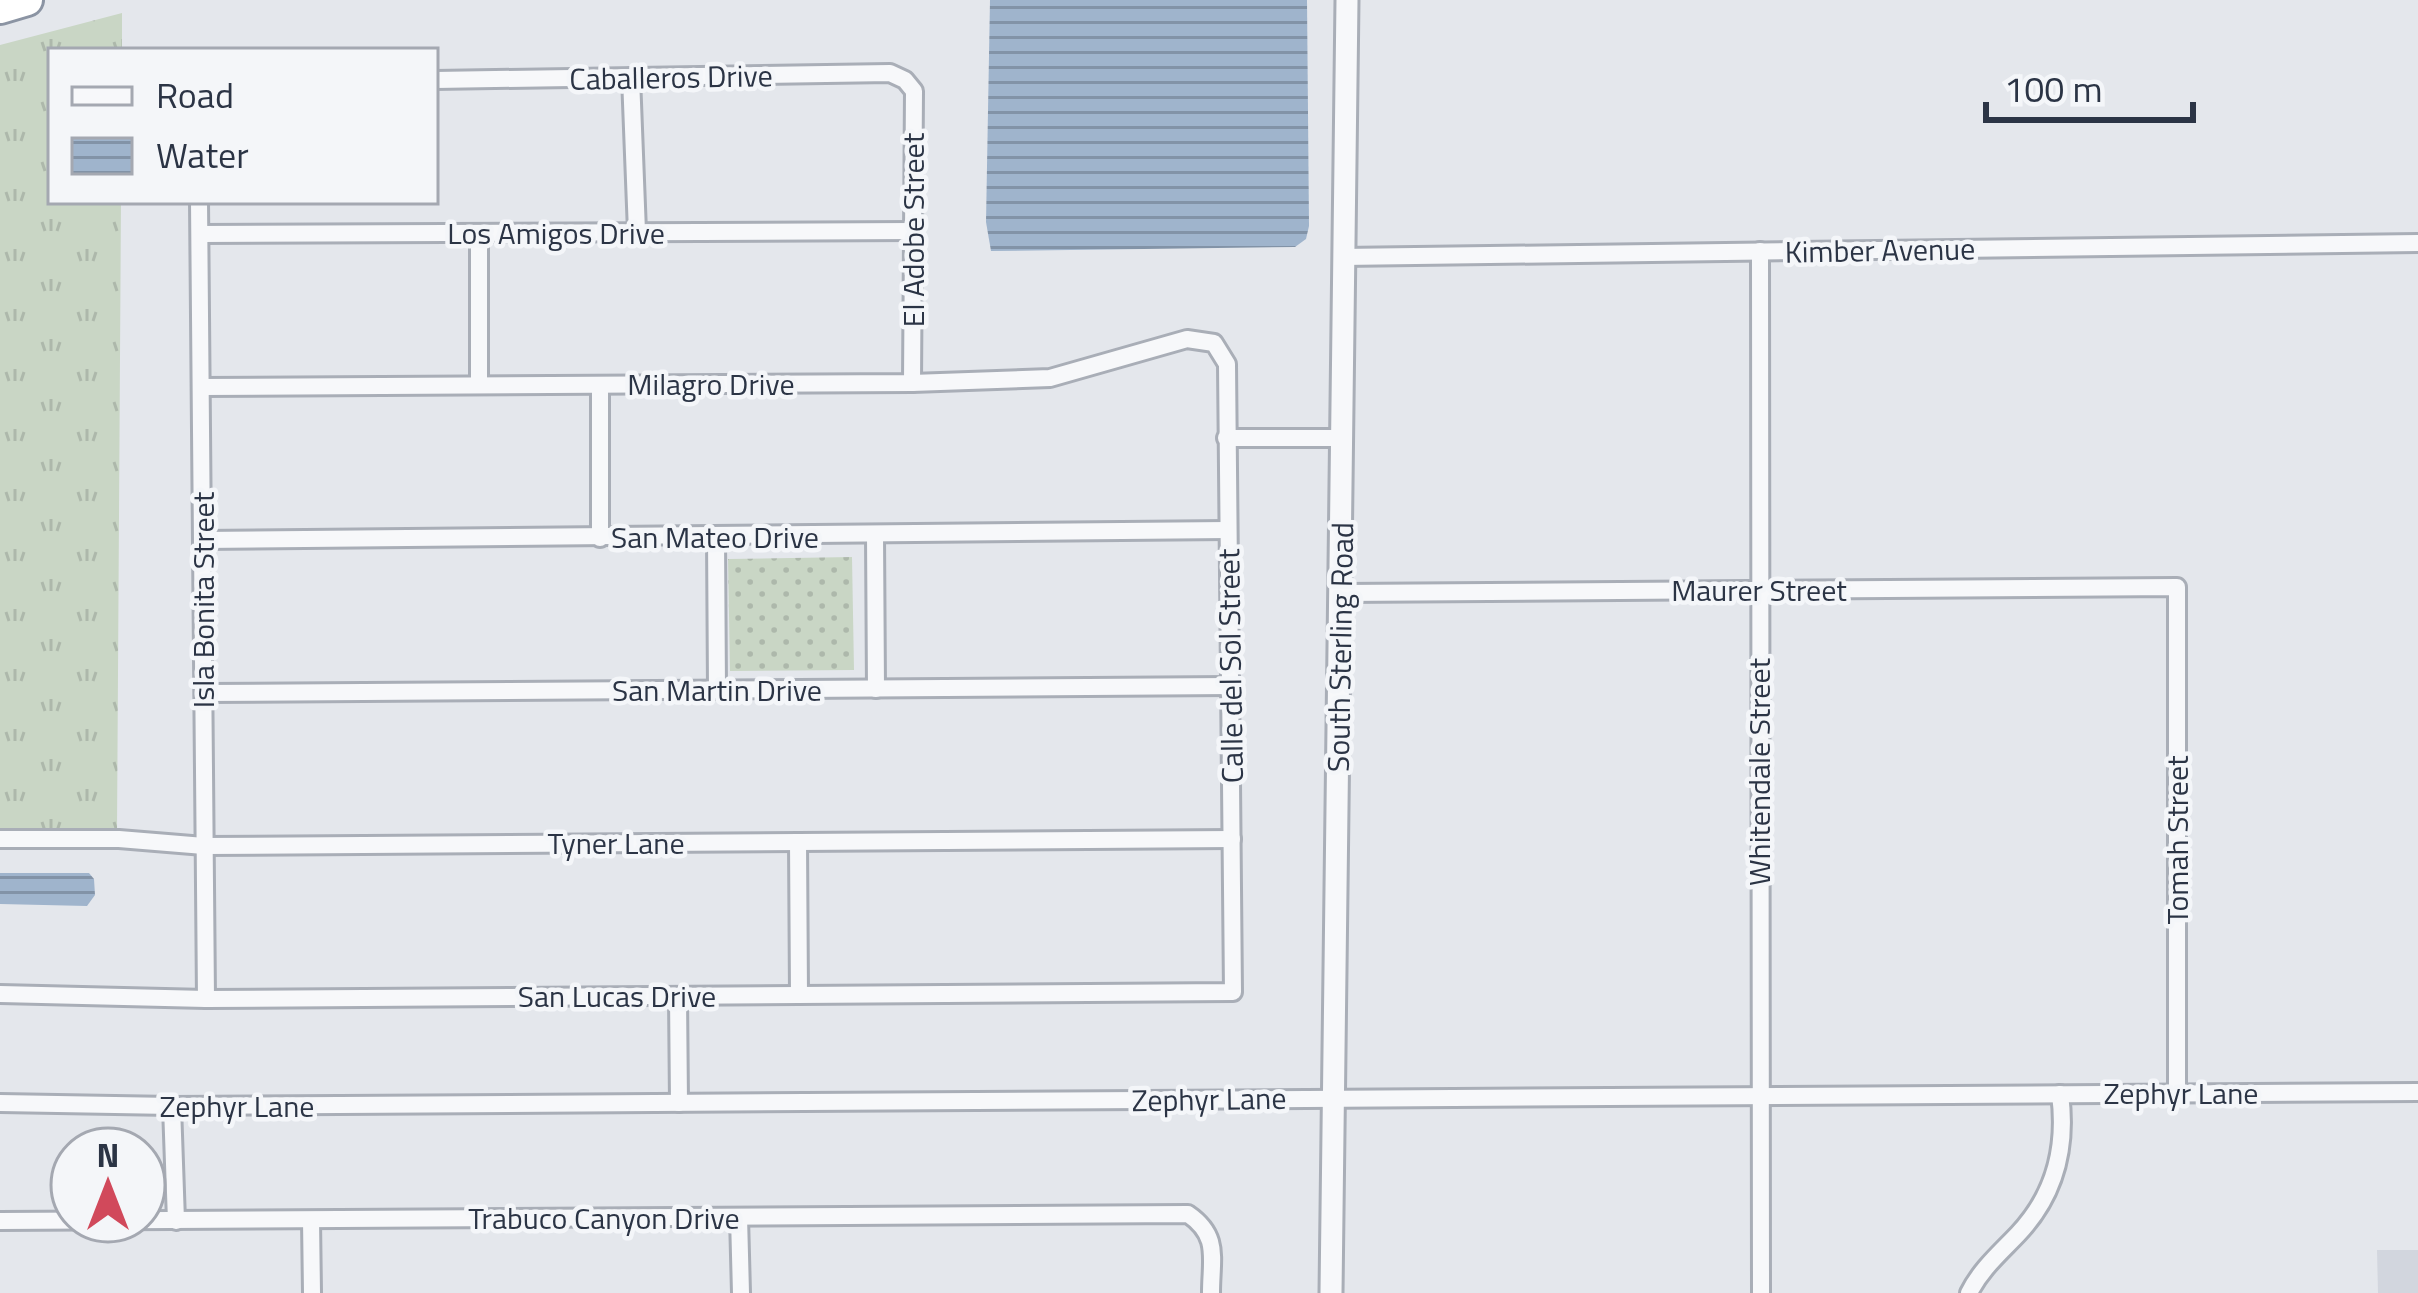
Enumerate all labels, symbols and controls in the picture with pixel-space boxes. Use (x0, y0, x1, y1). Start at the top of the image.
legend (48, 48, 438, 204)
scale bar (1986, 48, 2193, 122)
street label: Caballeros Drive (569, 52, 773, 102)
text: 100 m (2004, 61, 2103, 116)
text: Road (156, 67, 234, 122)
text: Water (156, 127, 249, 182)
street label: El Adobe Street (890, 132, 936, 327)
street label: Los Amigos Drive (447, 210, 665, 256)
street label: Kimber Avenue (1784, 225, 1976, 275)
street label: Milagro Drive (627, 361, 795, 407)
street label: Isla Bonita Street (180, 491, 226, 708)
street label: San Mateo Drive (611, 514, 819, 560)
street label: South Sterling Road (1315, 522, 1365, 772)
street label: Calle del Sol Street (1205, 548, 1255, 784)
street label: Maurer Street (1671, 567, 1847, 613)
street label: Whitendale Street (1736, 658, 1782, 886)
street label: San Martin Drive (612, 667, 822, 713)
street label: Tomah Street (2154, 755, 2200, 925)
street label: Tyner Lane (547, 820, 685, 866)
street label: San Lucas Drive (518, 973, 716, 1019)
street label: Zephyr Lane (2104, 1070, 2258, 1116)
street label: Zephyr Lane (1131, 1075, 1287, 1123)
street label: Zephyr Lane (160, 1083, 314, 1129)
north arrow (48, 1125, 168, 1245)
text: N (97, 1130, 119, 1180)
street label: Trabuco Canyon Drive (468, 1195, 740, 1241)

